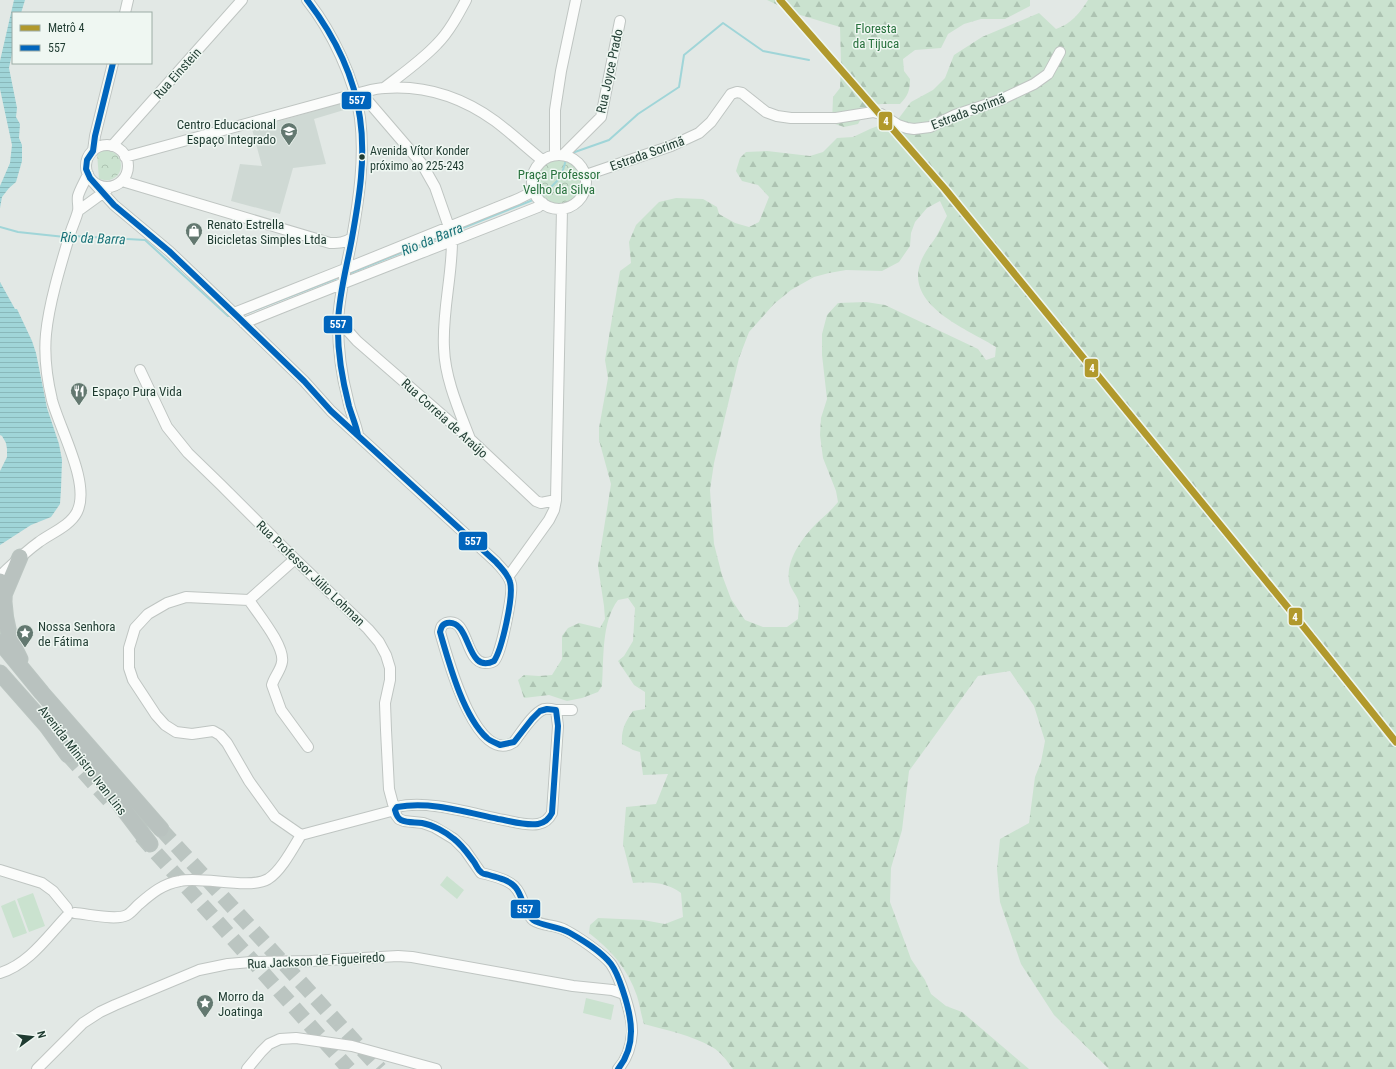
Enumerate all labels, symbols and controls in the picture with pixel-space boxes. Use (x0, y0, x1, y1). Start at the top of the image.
legend (12, 12, 152, 64)
text: Metrô 4 (48, 21, 85, 35)
park label: Floresta da Tijuca (853, 21, 899, 51)
street label: Rua Joyce Prado (593, 28, 626, 115)
text: 557 (48, 41, 66, 55)
street label: Rua Einstein (151, 45, 204, 102)
street label: Estrada Sorimã (929, 90, 1007, 132)
line badge: 557 (341, 91, 372, 110)
text: 557 (349, 94, 366, 107)
line badge: 4 (878, 111, 893, 131)
text: 4 (883, 115, 889, 128)
place label: Centro Educacional Espaço Integrado (177, 117, 276, 147)
school or university icon: Centro Educacional Espaço Integrado (279, 121, 299, 146)
street label: Estrada Sorimã (608, 133, 686, 174)
place label: Avenida Vítor Konder próximo ao 225-243 (370, 144, 470, 173)
marker: Avenida Vítor Konder próximo ao 225-243 (357, 152, 367, 162)
park label: Praça Professor Velho da Silva (518, 167, 600, 197)
place label: Renato Estrella Bicicletas Simples Ltda (207, 217, 327, 247)
water label: Rio da Barra (399, 219, 465, 259)
shop icon: Renato Estrella Bicicletas Simples Ltda (184, 221, 204, 246)
water label: Rio da Barra (60, 229, 126, 247)
line badge: 557 (323, 315, 353, 334)
text: 557 (330, 318, 347, 331)
line badge: 4 (1084, 358, 1099, 378)
text: 4 (1089, 362, 1095, 375)
street label: Rua Correia de Araújo (398, 376, 491, 461)
restaurant icon: Espaço Pura Vida (69, 381, 89, 406)
place label: Espaço Pura Vida (92, 384, 182, 399)
street label: Rua Professor Júlio Lohman (253, 518, 368, 629)
line badge: 557 (458, 531, 488, 551)
text: 557 (465, 535, 482, 548)
line badge: 4 (1288, 607, 1303, 626)
text: 4 (1292, 611, 1298, 624)
place label: Nossa Senhora de Fátima (38, 619, 116, 649)
place icon: Nossa Senhora de Fátima (15, 623, 35, 648)
street label: Avenida Ministro Ivan Lins (35, 703, 130, 818)
line badge: 557 (510, 899, 541, 919)
text: 557 (517, 903, 534, 916)
street label: Rua Jackson de Figueiredo (247, 949, 385, 972)
place label: Morro da Joatinga (218, 989, 264, 1019)
place icon: Morro da Joatinga (195, 993, 215, 1018)
north arrow (12, 1017, 52, 1057)
text: N (34, 1030, 48, 1040)

